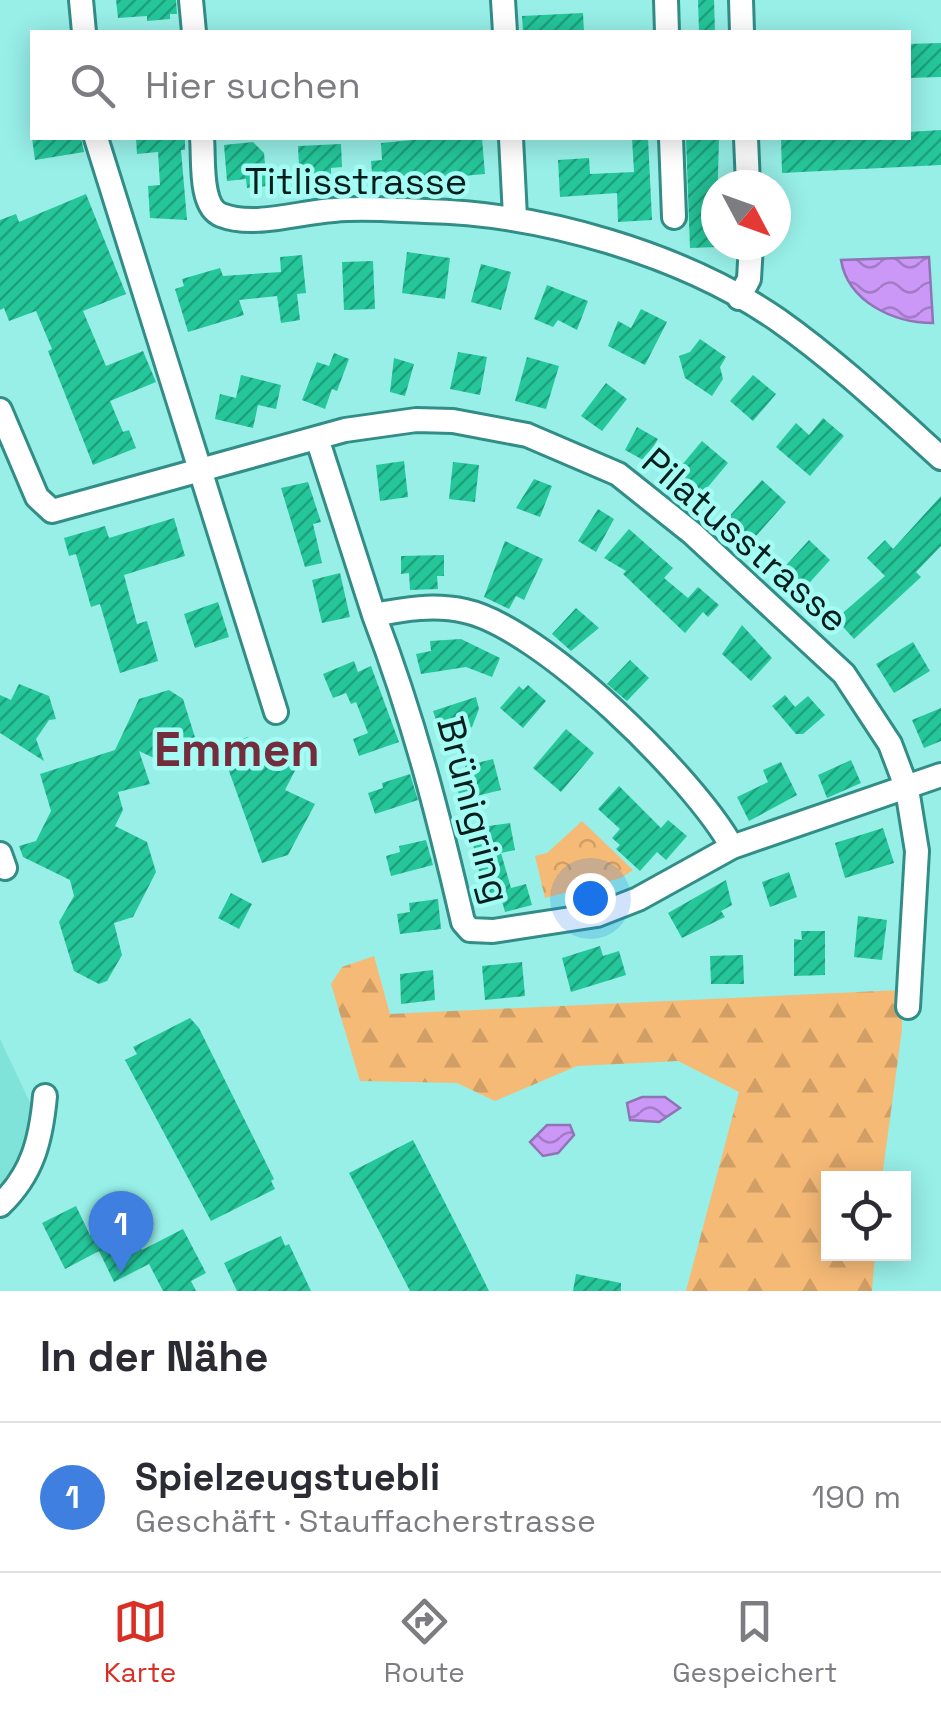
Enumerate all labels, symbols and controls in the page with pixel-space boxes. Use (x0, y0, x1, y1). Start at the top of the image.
search box (30, 30, 911, 140)
icon: search (65, 58, 120, 113)
text: Hier suchen (145, 61, 361, 109)
street label: Titlisstrasse (245, 157, 467, 205)
north arrow (701, 170, 791, 260)
street label: Pilatusstrasse (632, 437, 858, 643)
street label: Brünigring (426, 712, 522, 908)
district label: Emmen (154, 719, 320, 780)
your location (565, 873, 616, 924)
map controls (821, 1171, 911, 1261)
button: locate (821, 1171, 911, 1261)
pin: 1 (88, 1190, 154, 1273)
text: In der Nähe (40, 1330, 268, 1383)
text: Spielzeugstuebli (135, 1453, 440, 1501)
text: 1 (65, 1477, 80, 1517)
text: 190 m (812, 1477, 901, 1517)
text: Geschäft · Stauffacherstrasse (135, 1501, 596, 1541)
tab: Karte (104, 1594, 176, 1690)
tab: Route (384, 1594, 465, 1690)
tab: Gespeichert (672, 1594, 837, 1690)

